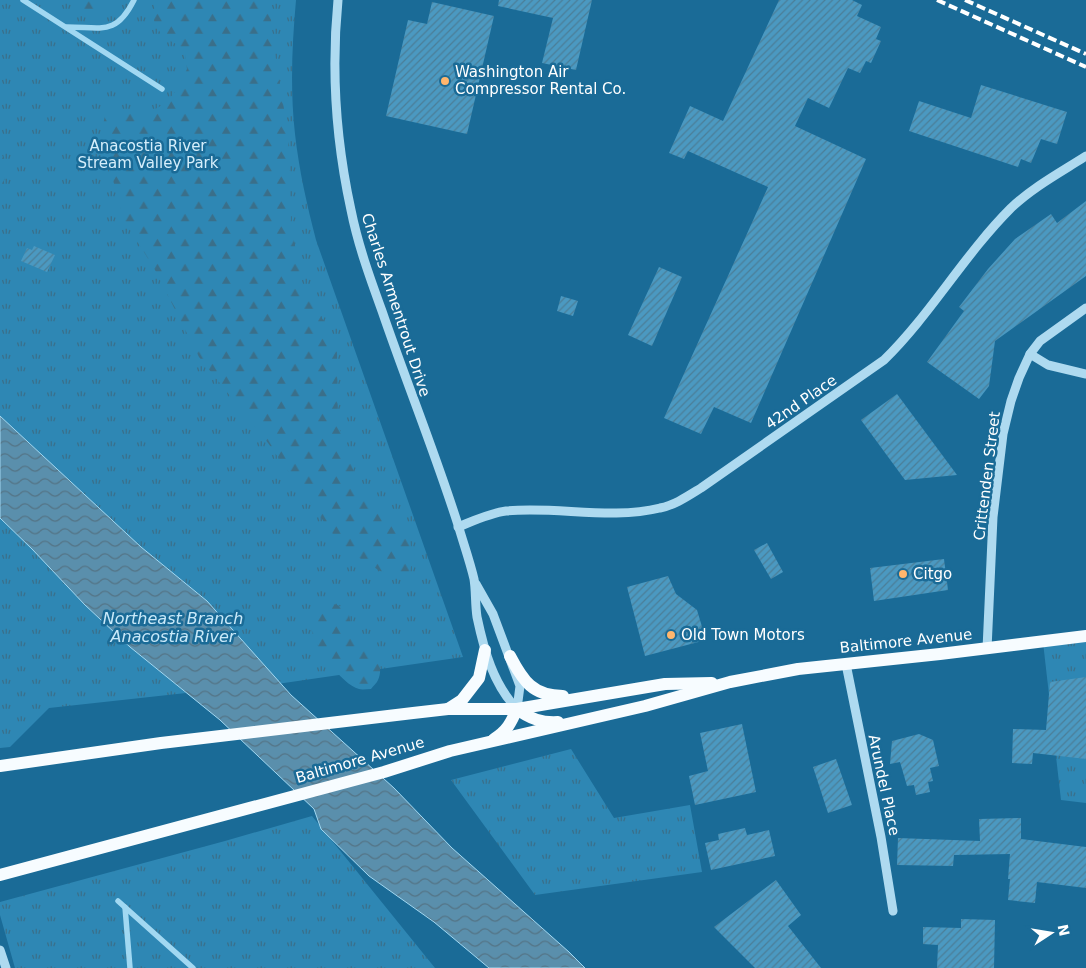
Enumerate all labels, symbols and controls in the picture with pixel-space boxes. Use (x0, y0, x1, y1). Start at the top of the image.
place label: Washington Air Compressor Rental Co. (455, 63, 626, 98)
marker: Washington Air Compressor Rental Co. (439, 75, 451, 87)
park label: Anacostia River Stream Valley Park (78, 137, 219, 172)
street label: Charles Armentrout Drive (358, 211, 434, 399)
street label: 42nd Place (762, 371, 840, 433)
street label: Crittenden Street (970, 410, 1004, 542)
place label: Citgo (913, 565, 952, 583)
marker: Citgo (897, 568, 909, 580)
water label: Northeast Branch Anacostia River (103, 609, 243, 646)
street label: Baltimore Avenue (839, 625, 973, 657)
place label: Old Town Motors (681, 626, 805, 644)
marker: Old Town Motors (665, 629, 677, 641)
street label: Baltimore Avenue (294, 733, 426, 787)
street label: Arundel Place (864, 733, 904, 837)
north arrow (1026, 908, 1076, 958)
text: N (1055, 923, 1073, 938)

